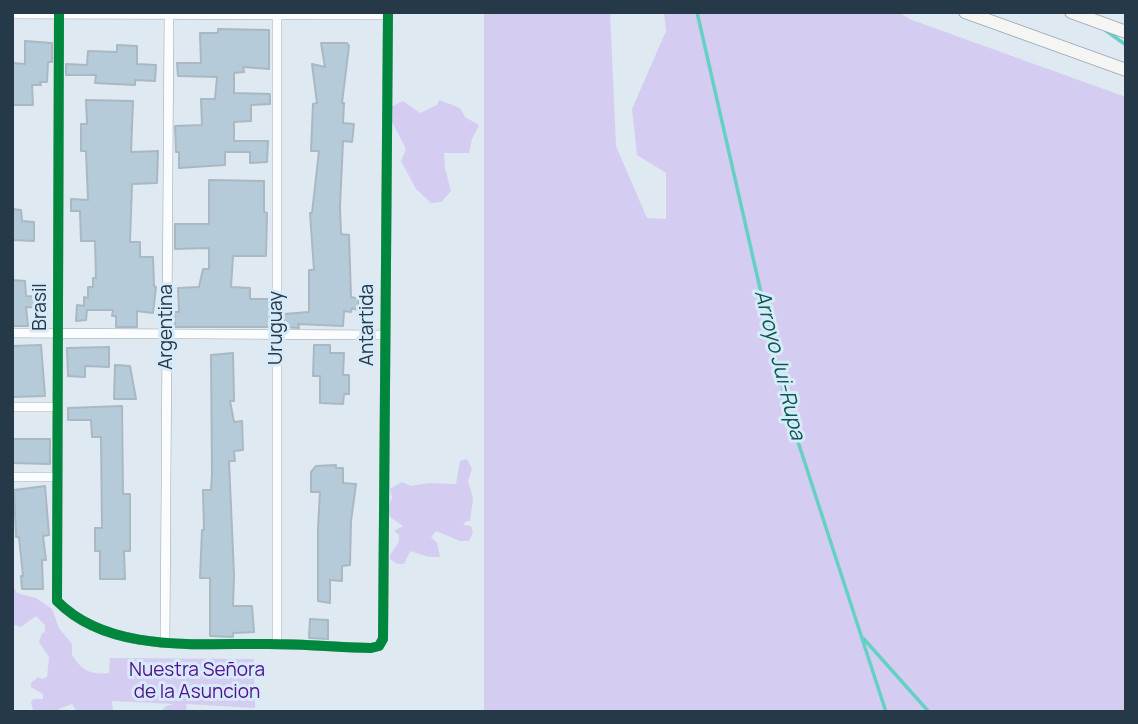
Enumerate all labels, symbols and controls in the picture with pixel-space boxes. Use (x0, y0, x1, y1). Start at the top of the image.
street label: Brasil (30, 283, 52, 331)
street label: Argentina (156, 284, 178, 370)
street label: Antartida (357, 284, 379, 366)
water label: Arroyo Jui-Rupa (748, 288, 810, 442)
street label: Uruguay (266, 291, 288, 365)
park label: Nuestra Señora de la Asuncion (129, 660, 265, 704)

